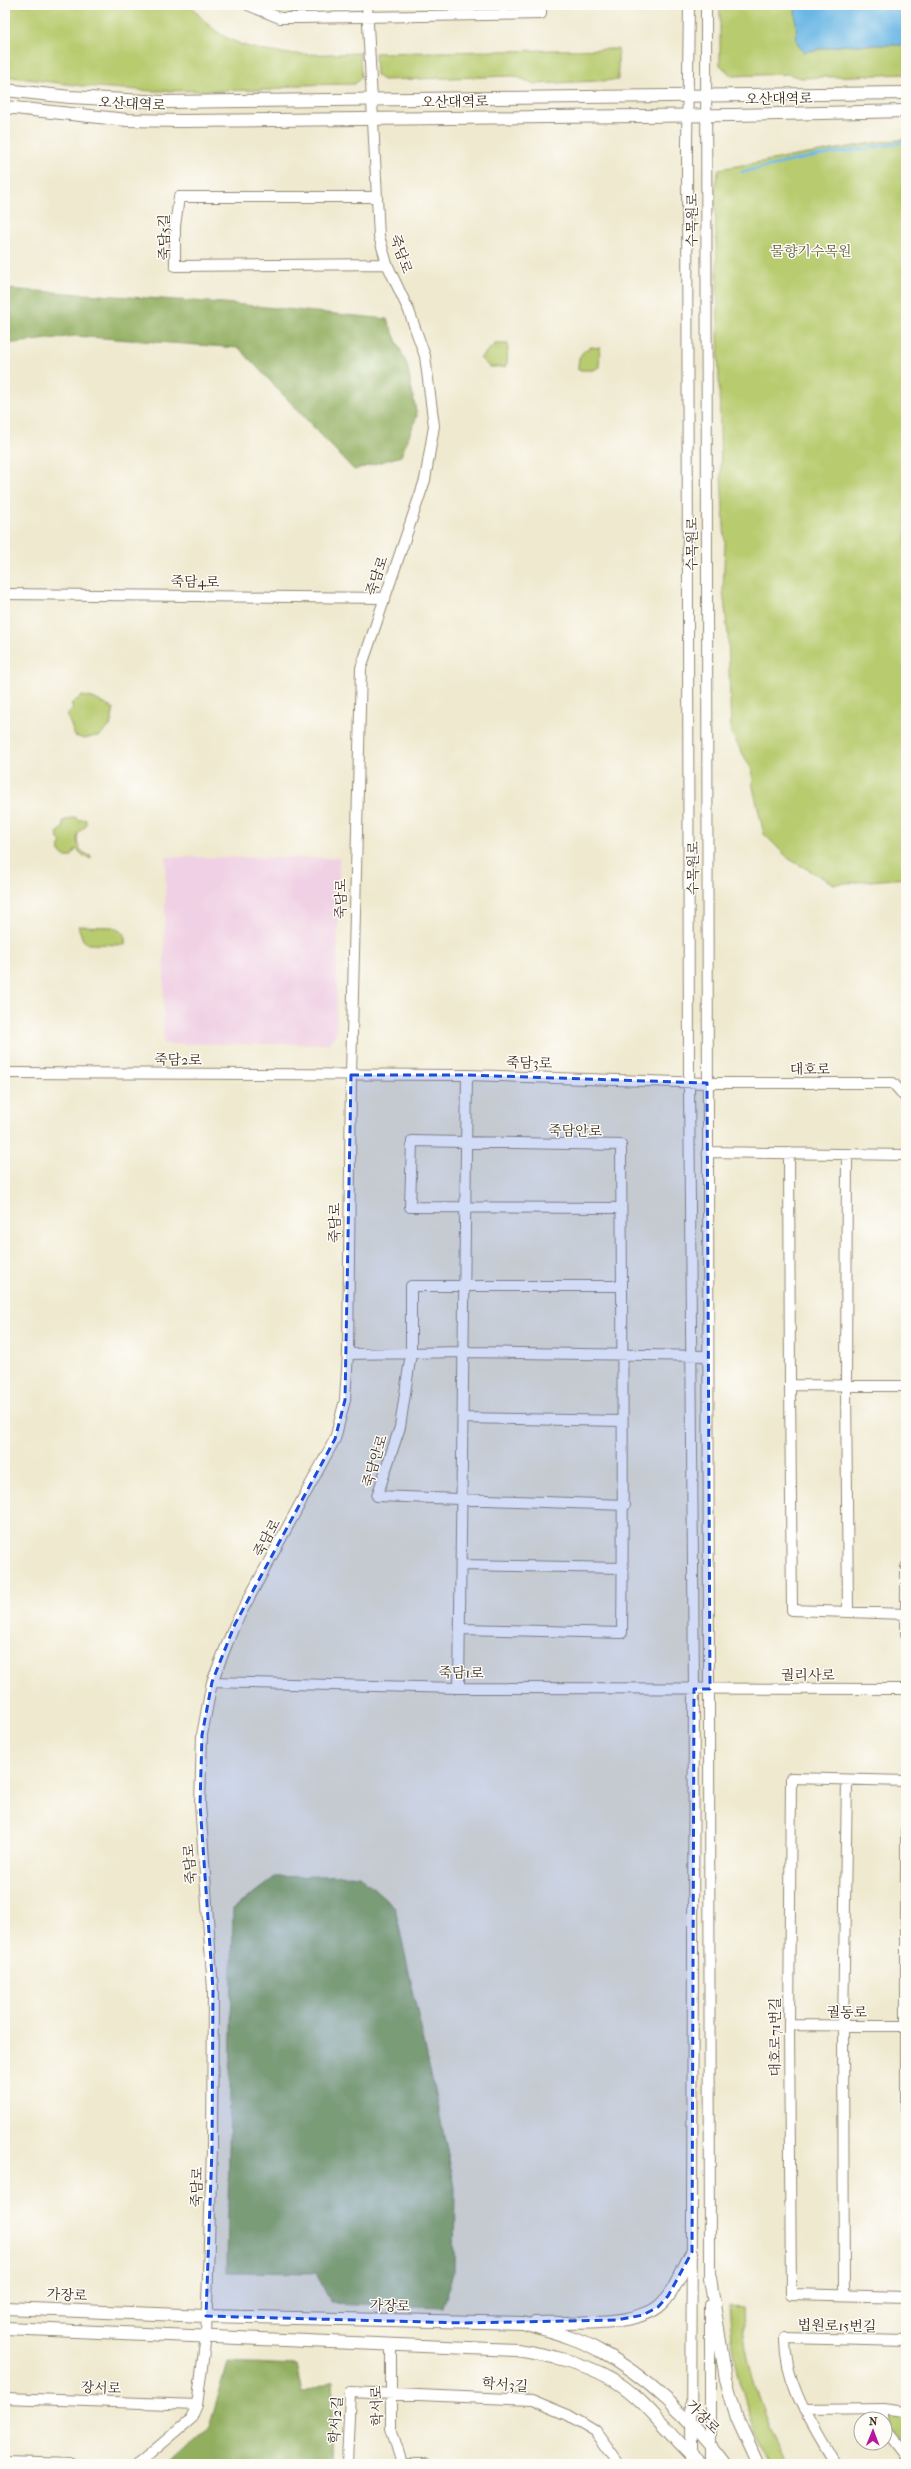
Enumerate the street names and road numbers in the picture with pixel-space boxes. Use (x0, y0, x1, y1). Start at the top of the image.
street label: 오산대역로 (745, 90, 813, 108)
street label: 오산대역로 (421, 93, 489, 111)
street label: 오산대역로 (98, 94, 167, 114)
street label: 수목원로 (684, 192, 701, 247)
street label: 죽담5길 (156, 214, 173, 260)
street label: 죽담로 (386, 232, 416, 276)
street label: 수목원로 (684, 516, 701, 571)
street label: 죽담로 (362, 554, 392, 598)
street label: 죽담4로 (170, 573, 220, 591)
street label: 수목원로 (685, 840, 702, 895)
street label: 죽담로 (332, 878, 350, 919)
street label: 죽담2로 (154, 1051, 203, 1069)
street label: 죽담3로 (506, 1054, 553, 1072)
street label: 대호로 (790, 1061, 831, 1078)
street label: 죽담안로 (548, 1122, 603, 1140)
street label: 죽담로 (326, 1202, 344, 1243)
street label: 죽담안로 (359, 1432, 391, 1489)
street label: 죽담로 (250, 1516, 284, 1560)
street label: 죽담1로 (438, 1664, 484, 1682)
street label: 궐리사로 (781, 1667, 836, 1684)
street label: 죽담로 (180, 1843, 200, 1885)
street label: 대호로71번길 (767, 1997, 784, 2077)
street label: 궐동로 (827, 2004, 868, 2021)
street label: 죽담로 (188, 2166, 206, 2208)
street label: 가장로 (46, 2285, 88, 2305)
street label: 가장로 (369, 2297, 411, 2315)
street label: 법원로15번길 (798, 2317, 876, 2335)
street label: 학서3길 (481, 2375, 529, 2395)
street label: 장서로 (80, 2379, 122, 2397)
street label: 학서로 (368, 2385, 386, 2427)
street label: 학서2길 (326, 2396, 346, 2444)
street label: 가장로 (683, 2397, 724, 2438)

